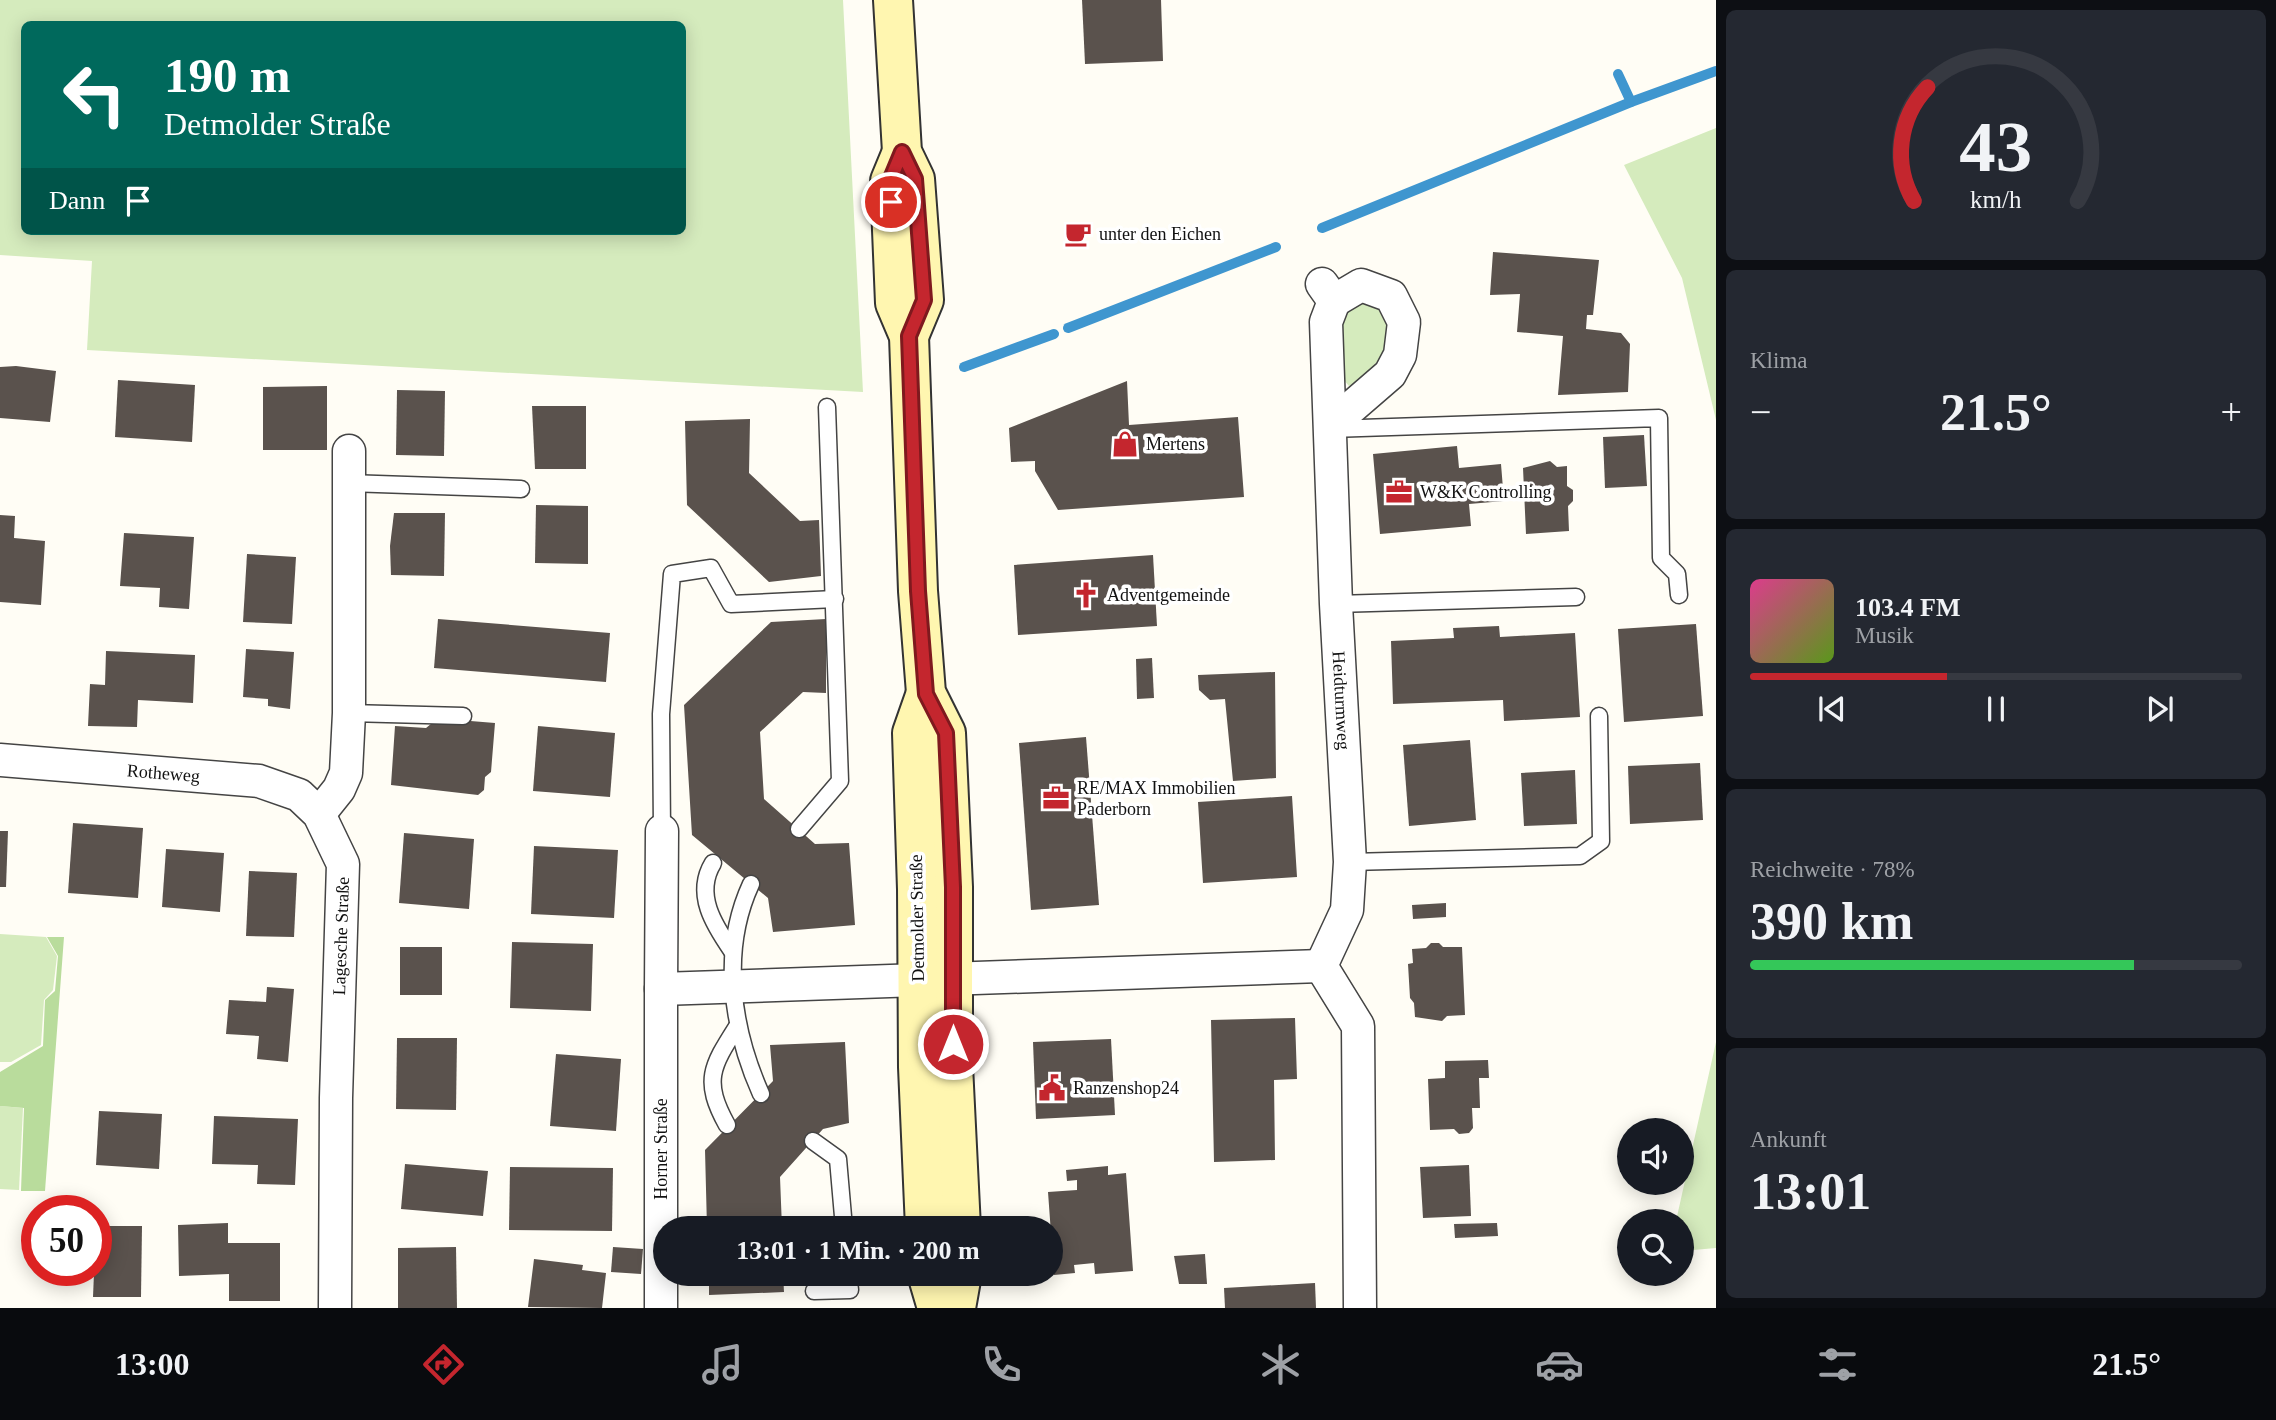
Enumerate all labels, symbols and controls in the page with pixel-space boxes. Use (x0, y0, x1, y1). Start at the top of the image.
text: 190 m (164, 48, 291, 103)
icon: left (49, 49, 140, 140)
text: Detmolder Straße (164, 106, 391, 142)
text: 43 (1960, 106, 2032, 187)
pin (861, 172, 921, 232)
icon: arrive (119, 182, 157, 220)
icon: arrive (872, 183, 910, 221)
text: Dann (49, 186, 105, 215)
text: km/h (1970, 186, 2022, 213)
cafe icon: unter den Eichen (1063, 219, 1093, 249)
place label: unter den Eichen (1099, 224, 1221, 244)
text: Klima (1750, 348, 1808, 373)
text: 21.5° (1940, 384, 2052, 441)
text: − (1750, 391, 1771, 433)
text: + (2221, 391, 2242, 433)
shop icon: Mertens (1110, 429, 1140, 459)
place label: Mertens (1146, 434, 1205, 454)
office icon: W&K Controlling (1384, 477, 1414, 507)
place label: W&K Controlling (1420, 482, 1552, 502)
church icon: Adventgemeinde (1071, 580, 1101, 610)
place label: Adventgemeinde (1107, 585, 1230, 605)
text: 103.4 FM (1855, 593, 1960, 622)
text: Musik (1855, 623, 1914, 648)
street label: Heidturmweg (1329, 650, 1354, 750)
icon: previous (1813, 690, 1851, 728)
icon: pause (1977, 690, 2015, 728)
icon: next (2141, 690, 2179, 728)
street label: Rotheweg (126, 760, 201, 786)
place label: RE/MAX Immobilien Paderborn (1077, 778, 1236, 819)
office icon: RE/MAX Immobilien Paderborn (1041, 783, 1071, 813)
street label: Detmolder Straße (906, 854, 928, 982)
text: Reichweite · 78% (1750, 857, 1915, 882)
street label: Lagesche Straße (329, 876, 353, 996)
text: 390 km (1750, 893, 1913, 950)
position arrow (916, 1007, 990, 1081)
public building icon: Ranzenshop24 (1037, 1073, 1067, 1103)
place label: Ranzenshop24 (1073, 1078, 1179, 1098)
street label: Horner Straße (651, 1098, 671, 1200)
map controls (1617, 1118, 1694, 1286)
button: sound (1617, 1118, 1694, 1195)
text: Ankunft (1750, 1127, 1827, 1152)
text: 13:01 (1750, 1163, 1871, 1220)
speed limit sign: 50 (21, 1195, 112, 1286)
button: search (1617, 1209, 1694, 1286)
text: 13:01 · 1 Min. · 200 m (736, 1236, 980, 1265)
icon: directions (419, 1340, 468, 1389)
icon: music (698, 1340, 747, 1389)
icon: phone (977, 1340, 1026, 1389)
icon: climate (1256, 1340, 1305, 1389)
icon: car (1535, 1340, 1584, 1389)
icon: filters (1813, 1340, 1862, 1389)
text: 13:00 (115, 1346, 190, 1382)
text: 21.5° (2092, 1346, 2161, 1382)

